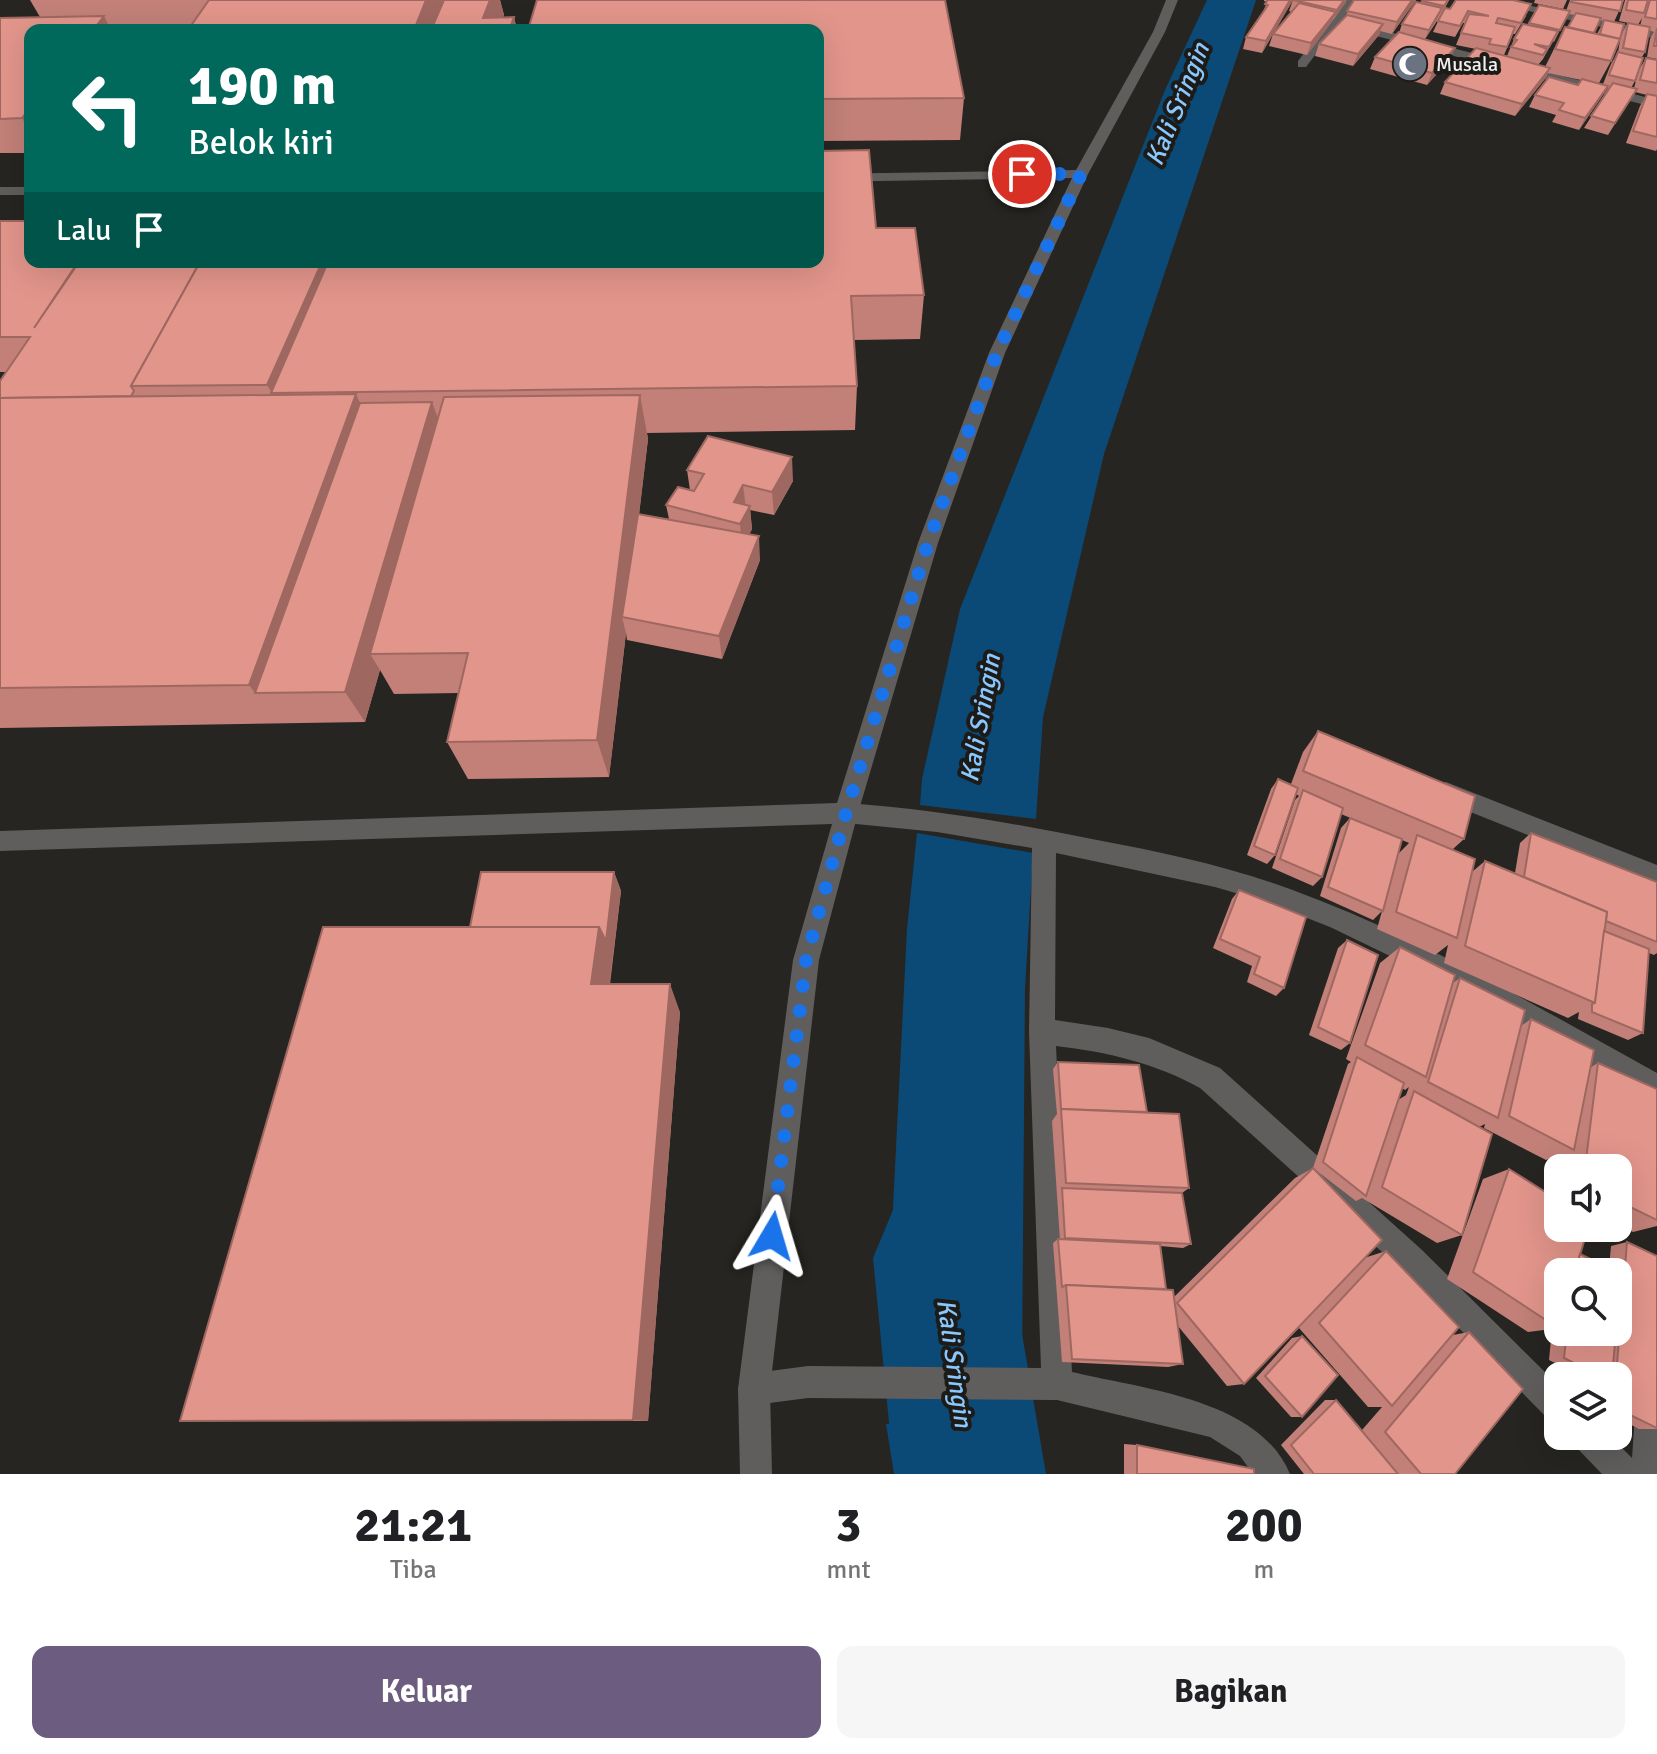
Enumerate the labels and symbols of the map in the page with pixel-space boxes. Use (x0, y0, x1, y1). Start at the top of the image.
water label: Kali Sringin (1139, 38, 1217, 170)
mosque icon: Musala (1391, 45, 1429, 83)
place label: Musala (1436, 52, 1498, 77)
pin (988, 140, 1056, 208)
water label: Kali Sringin (954, 651, 1008, 785)
position arrow (730, 1194, 814, 1278)
water label: Kali Sringin (929, 1297, 979, 1430)

